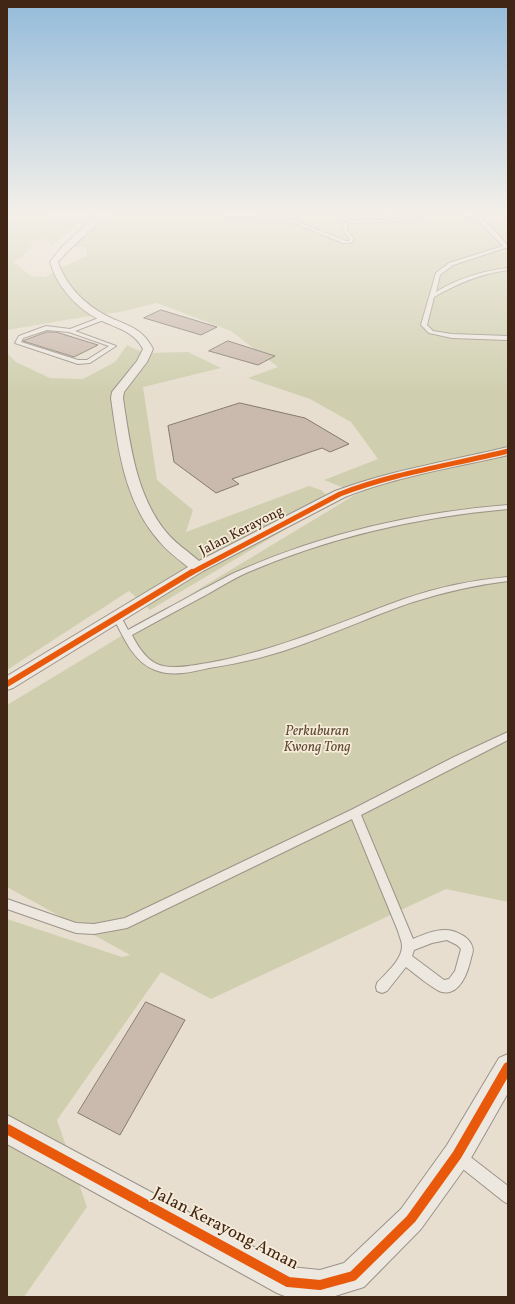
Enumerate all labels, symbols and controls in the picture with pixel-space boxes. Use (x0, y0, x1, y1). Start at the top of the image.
street label: Jalan Kerayong (197, 504, 287, 560)
park label: Perkuburan Kwong Tong (284, 724, 350, 756)
street label: Jalan Kerayong Aman (149, 1184, 301, 1276)

